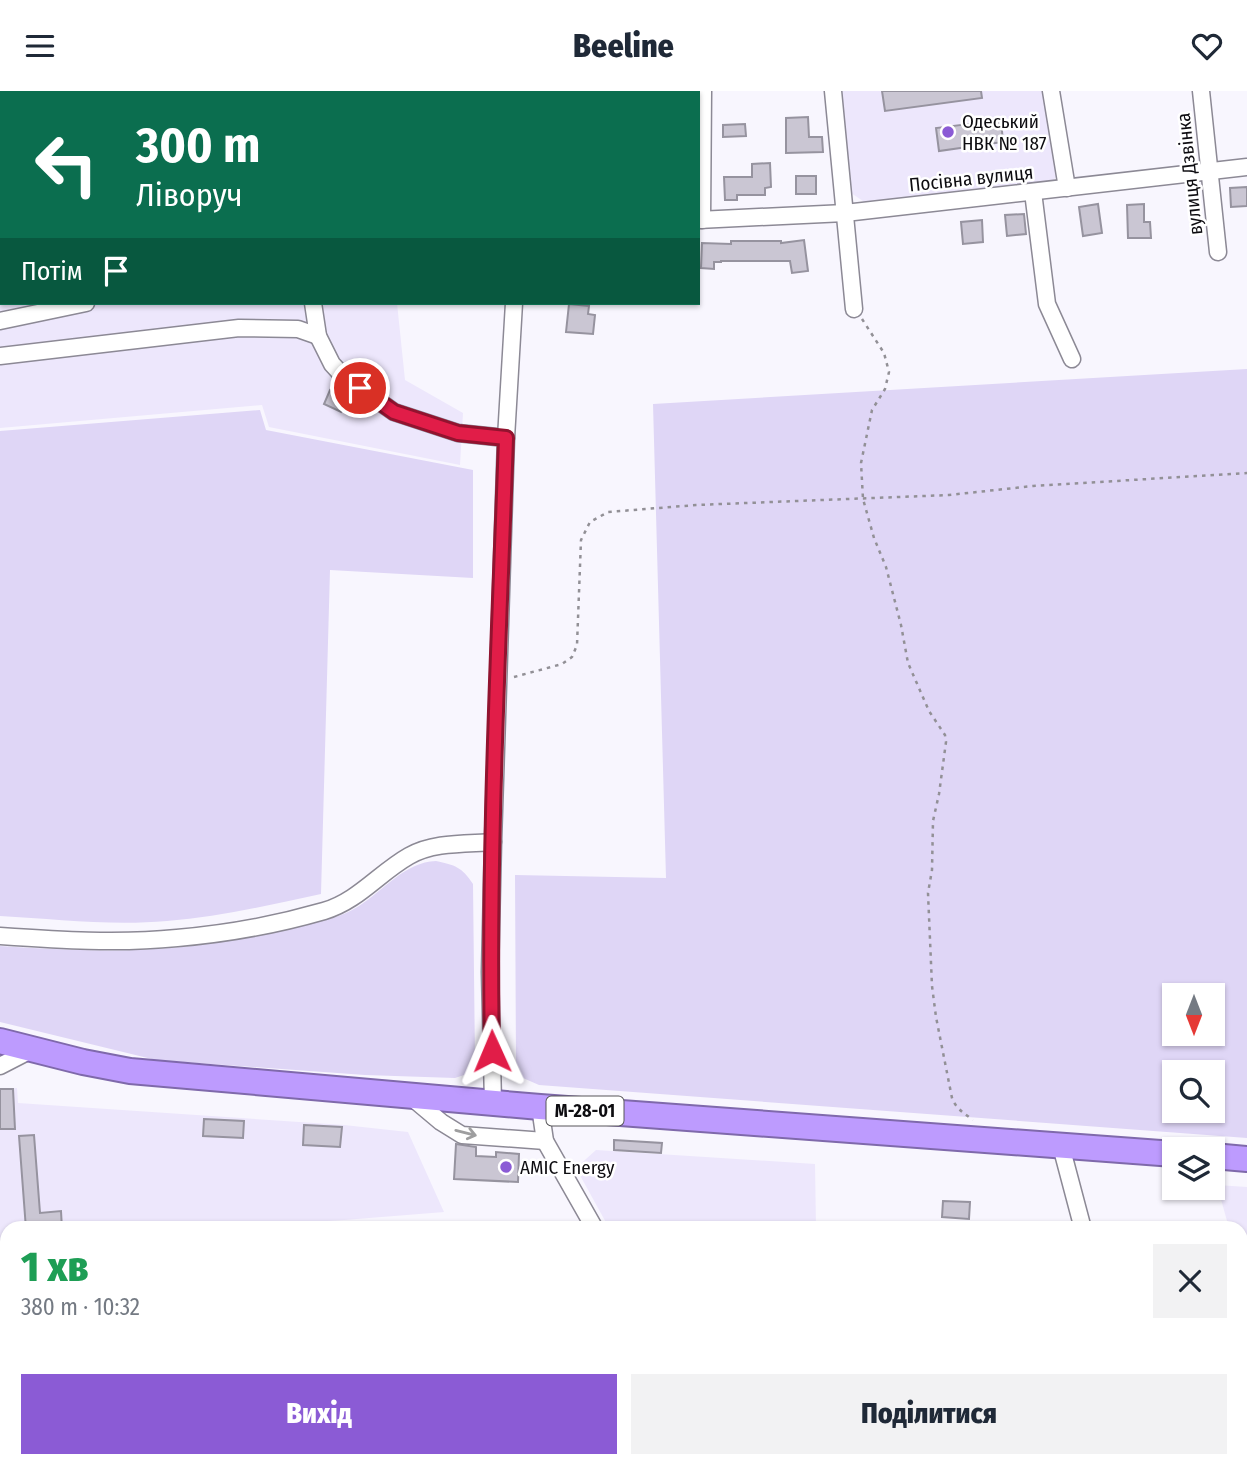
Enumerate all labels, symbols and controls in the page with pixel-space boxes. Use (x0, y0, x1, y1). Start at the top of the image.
icon: menu (21, 27, 59, 65)
text: Beeline (573, 27, 674, 65)
icon: heart (1188, 27, 1226, 65)
place label: Одеський НВК № 187 (962, 110, 1047, 155)
street label: вулиця Дзвінка (1172, 112, 1207, 236)
text: 300 m (136, 116, 260, 175)
icon: left (21, 119, 112, 210)
marker: Одеський НВК № 187 (940, 124, 956, 140)
street label: Посівна вулиця (908, 161, 1034, 196)
text: Ліворуч (136, 176, 243, 214)
icon: arrive (97, 252, 135, 290)
text: Потім (21, 256, 83, 287)
pin (330, 358, 390, 418)
icon: arrive (341, 369, 379, 407)
north arrow (1162, 983, 1225, 1047)
map controls (1162, 983, 1225, 1200)
position arrow (455, 1014, 529, 1088)
button: search (1162, 1060, 1225, 1123)
road number: М-28-01 (546, 1097, 624, 1126)
one-way arrow (454, 1127, 476, 1140)
button: layers (1162, 1137, 1225, 1200)
place label: AMIC Energy (520, 1156, 615, 1179)
marker: AMIC Energy (498, 1159, 514, 1175)
text: 1 хв (21, 1242, 89, 1292)
button: close (1153, 1244, 1227, 1318)
text: 380 m · 10:32 (21, 1293, 140, 1321)
button: Вихід (21, 1374, 617, 1454)
button: Поділитися (631, 1374, 1227, 1454)

